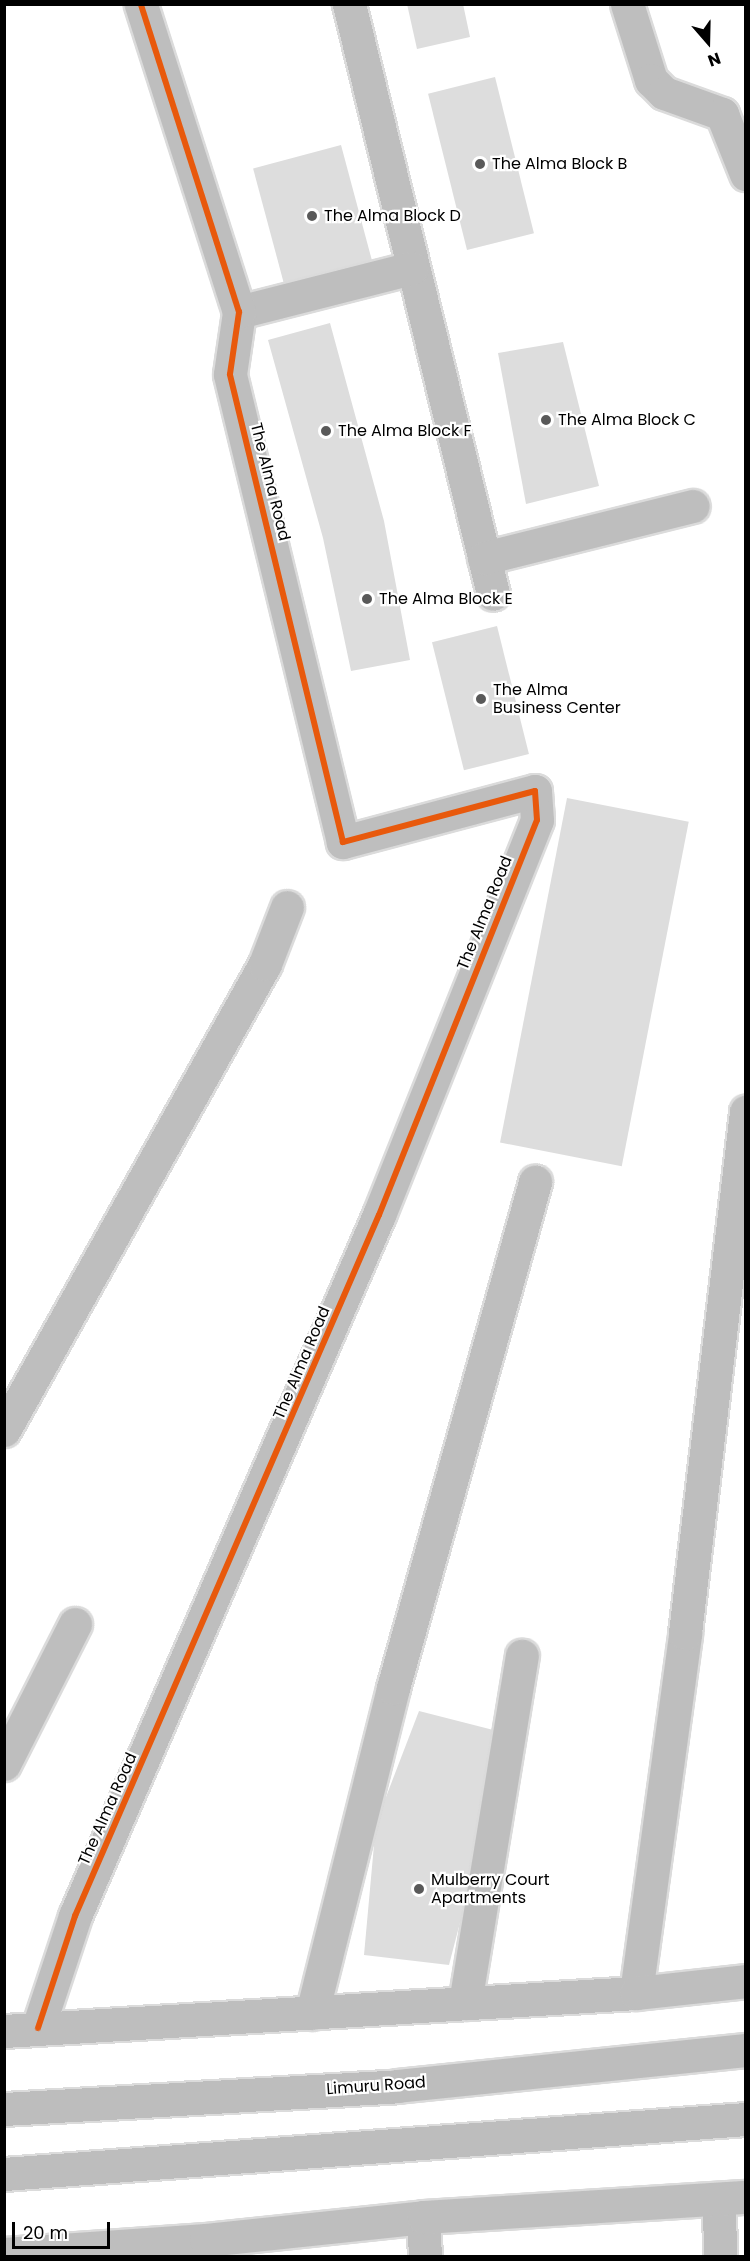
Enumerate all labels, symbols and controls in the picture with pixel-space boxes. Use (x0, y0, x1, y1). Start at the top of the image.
north arrow (678, 12, 738, 72)
text: N (705, 47, 724, 72)
place label: The Alma Block B (492, 154, 627, 174)
marker: The Alma Block B (473, 157, 487, 171)
place label: The Alma Block D (324, 206, 461, 226)
marker: The Alma Block D (305, 209, 319, 223)
place label: The Alma Block C (558, 410, 696, 430)
marker: The Alma Block C (539, 413, 553, 427)
street label: The Alma Road (246, 421, 294, 543)
place label: The Alma Block F (338, 421, 472, 441)
marker: The Alma Block F (319, 424, 333, 438)
place label: The Alma Block E (379, 589, 513, 609)
marker: The Alma Block E (360, 592, 374, 606)
place label: The Alma Business Center (493, 680, 621, 718)
marker: The Alma Business Center (474, 692, 488, 706)
street label: The Alma Road (453, 853, 517, 973)
street label: The Alma Road (270, 1304, 334, 1422)
street label: The Alma Road (75, 1750, 141, 1868)
place label: Mulberry Court Apartments (431, 1870, 550, 1908)
marker: Mulberry Court Apartments (412, 1882, 426, 1896)
street label: Limuru Road (326, 2073, 426, 2099)
scale bar (15, 2210, 112, 2248)
text: 20 m (23, 2220, 68, 2245)

